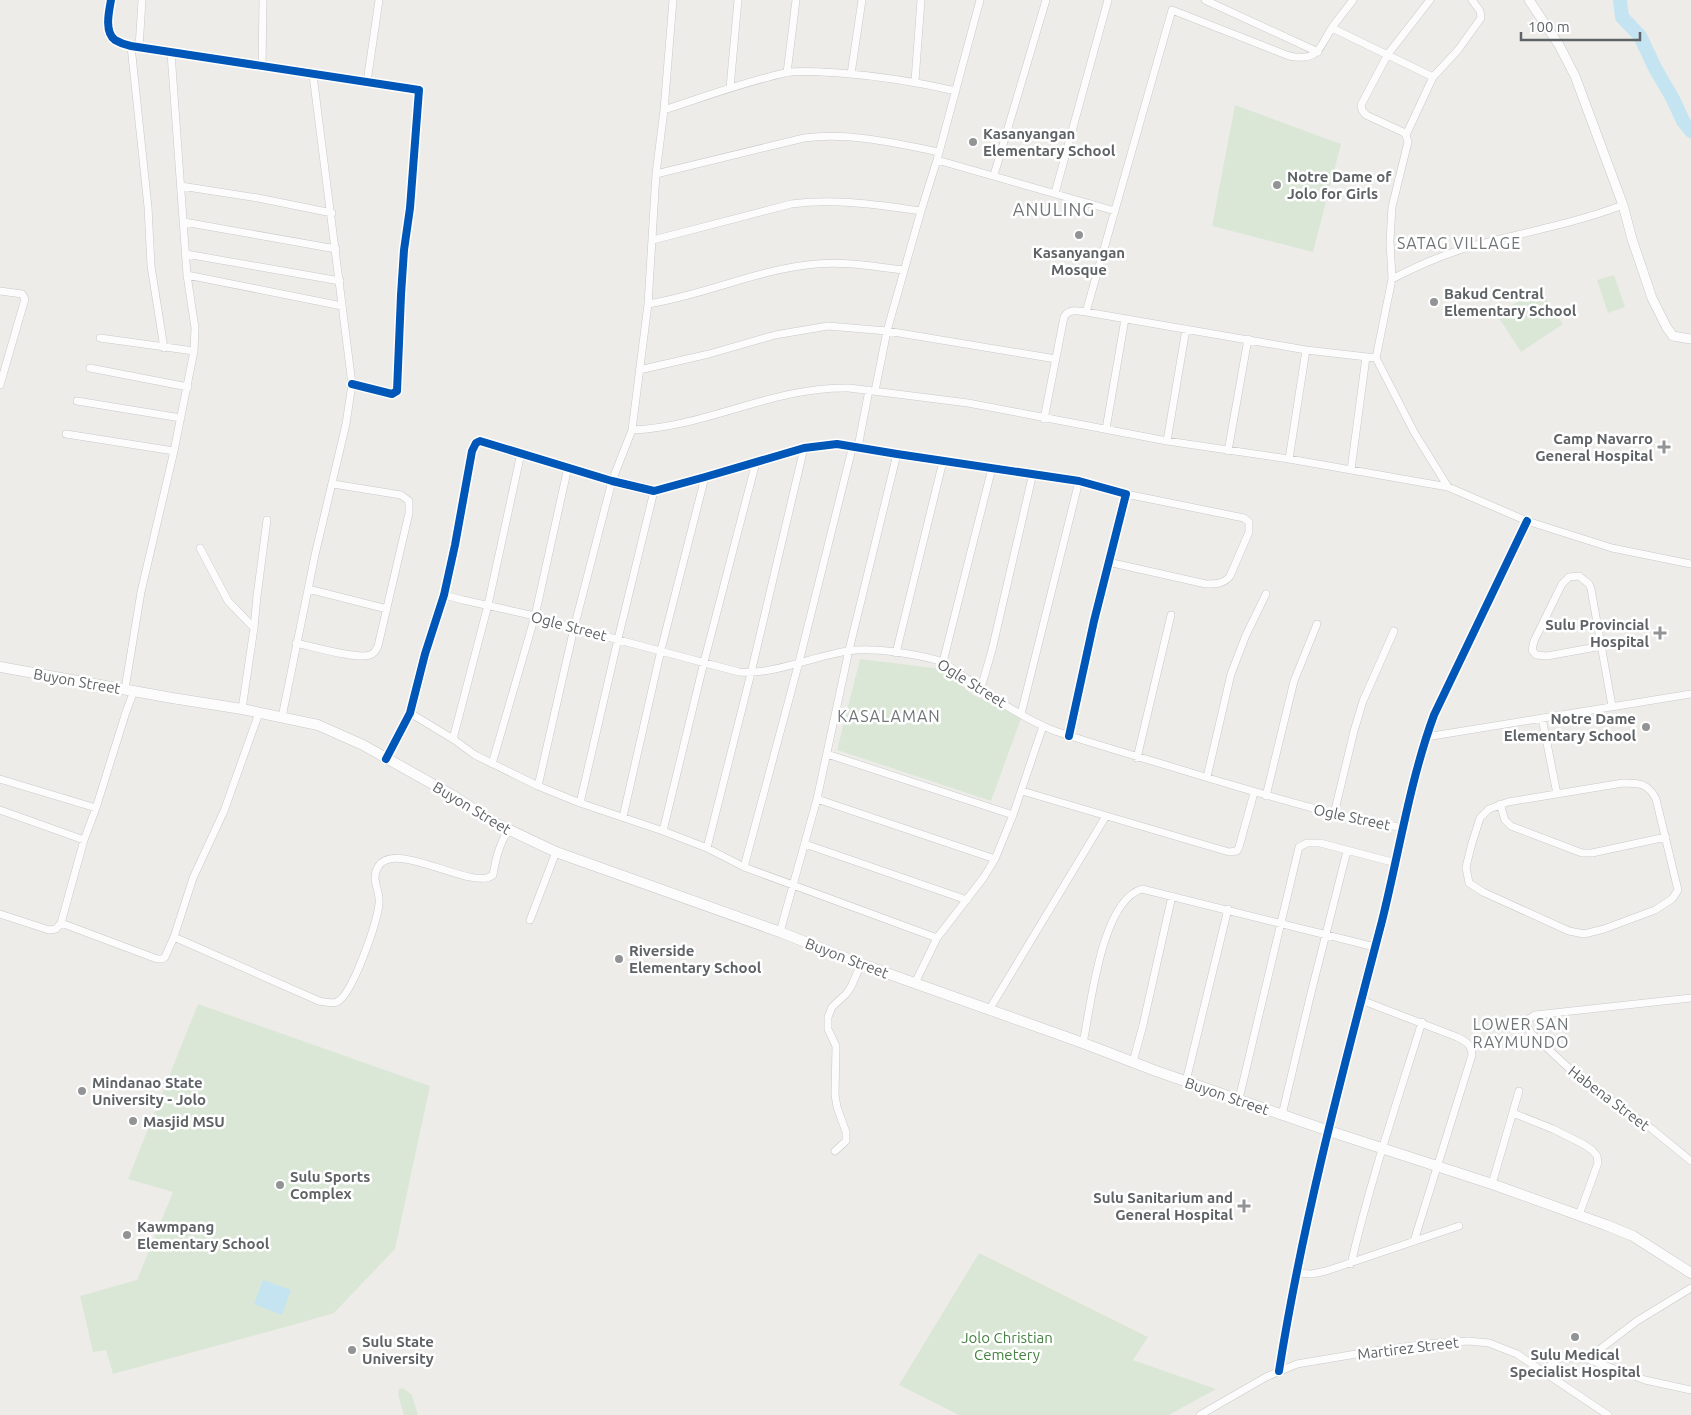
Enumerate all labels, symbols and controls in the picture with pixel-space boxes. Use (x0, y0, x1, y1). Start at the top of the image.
scale bar (1521, 10, 1640, 42)
text: 100 m (1528, 18, 1570, 35)
place label: Kasanyangan Elementary School (983, 125, 1116, 159)
marker: Kasanyangan Elementary School (967, 136, 979, 148)
place label: Notre Dame of Jolo for Girls (1287, 168, 1392, 202)
marker: Notre Dame of Jolo for Girls (1271, 179, 1283, 191)
district label: ANULING (1013, 199, 1095, 219)
marker: Kasanyangan Mosque (1073, 229, 1085, 241)
district label: SATAG VILLAGE (1397, 234, 1521, 252)
place label: Kasanyangan Mosque (1033, 244, 1125, 278)
place label: Bakud Central Elementary School (1444, 285, 1577, 319)
marker: Bakud Central Elementary School (1428, 296, 1440, 308)
place label: Camp Navarro General Hospital (1535, 430, 1653, 464)
marker: Camp Navarro General Hospital (1657, 440, 1671, 454)
street label: Ogle Street (529, 608, 609, 644)
place label: Sulu Provincial Hospital (1545, 616, 1649, 650)
marker: Sulu Provincial Hospital (1653, 626, 1667, 640)
street label: Ogle Street (935, 655, 1010, 711)
street label: Buyon Street (32, 665, 122, 697)
district label: KASALAMAN (837, 707, 941, 725)
place label: Notre Dame Elementary School (1504, 710, 1636, 744)
marker: Notre Dame Elementary School (1640, 721, 1652, 733)
street label: Buyon Street (430, 778, 514, 838)
street label: Ogle Street (1312, 801, 1392, 833)
street label: Buyon Street (803, 934, 891, 982)
place label: Riverside Elementary School (629, 942, 762, 976)
marker: Riverside Elementary School (613, 953, 625, 965)
district label: LOWER SAN RAYMUNDO (1473, 1015, 1569, 1051)
street label: Habena Street (1565, 1062, 1653, 1134)
place label: Mindanao State University - Jolo (92, 1074, 206, 1108)
street label: Buyon Street (1183, 1074, 1271, 1118)
marker: Mindanao State University - Jolo (76, 1085, 88, 1097)
place label: Masjid MSU (143, 1113, 225, 1130)
marker: Masjid MSU (127, 1115, 139, 1127)
place label: Sulu Sports Complex (290, 1168, 370, 1202)
marker: Sulu Sports Complex (274, 1179, 286, 1191)
place label: Sulu Sanitarium and General Hospital (1093, 1189, 1233, 1223)
marker: Sulu Sanitarium and General Hospital (1237, 1199, 1251, 1213)
place label: Kawmpang Elementary School (137, 1218, 270, 1252)
marker: Kawmpang Elementary School (121, 1229, 133, 1241)
park label: Jolo Christian Cemetery (961, 1329, 1053, 1363)
marker: Sulu Medical Specialist Hospital (1569, 1331, 1581, 1343)
place label: Sulu State University (362, 1333, 434, 1367)
street label: Martirez Street (1356, 1333, 1460, 1363)
marker: Sulu State University (346, 1344, 358, 1356)
place label: Sulu Medical Specialist Hospital (1510, 1346, 1641, 1380)

